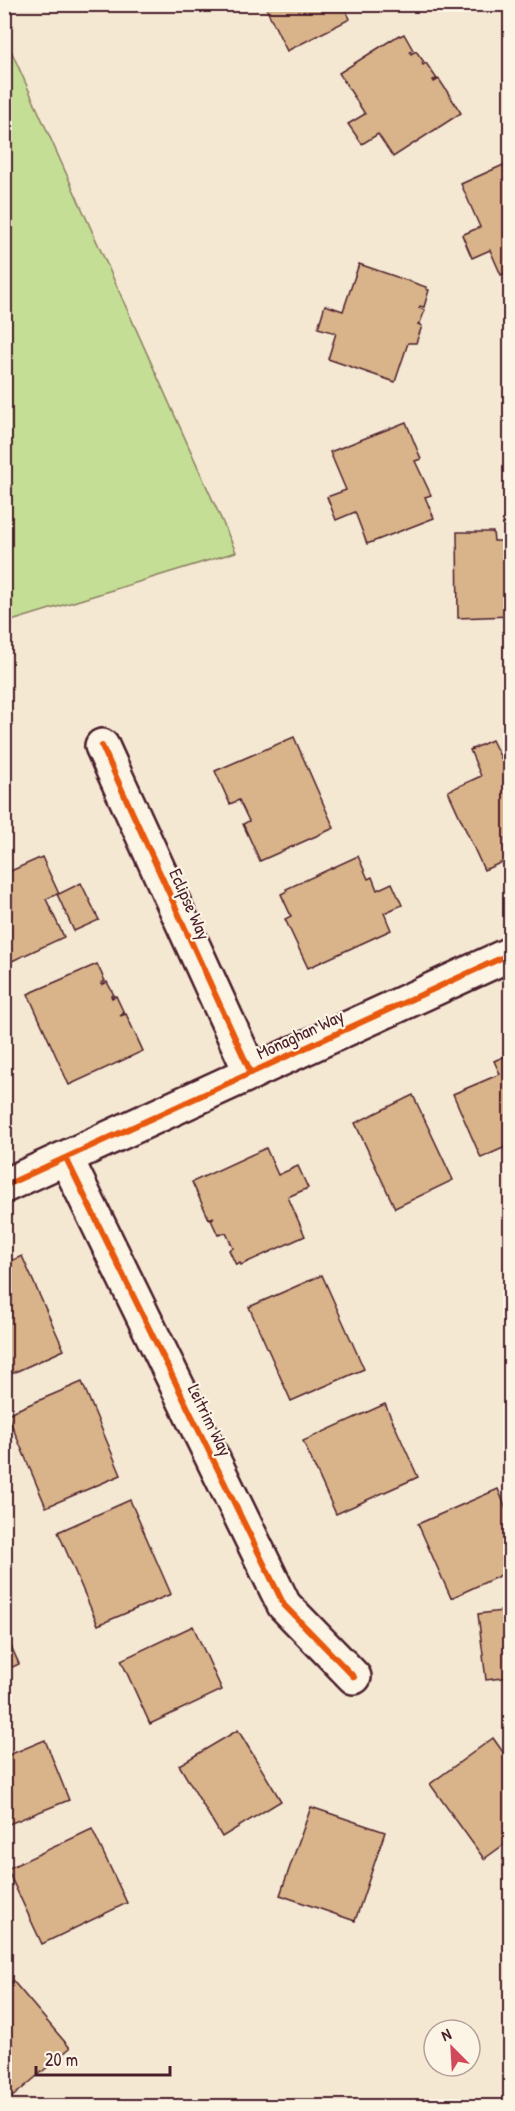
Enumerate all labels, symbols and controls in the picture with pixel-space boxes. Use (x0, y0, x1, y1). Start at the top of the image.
street label: Eclipse Way (163, 864, 217, 944)
street label: Monaghan Way (252, 1003, 348, 1065)
street label: Leitrim Way (182, 1380, 238, 1461)
north arrow (422, 2018, 482, 2078)
text: N (438, 2022, 455, 2046)
scale bar (36, 2039, 170, 2077)
text: 20 m (45, 2047, 78, 2072)

